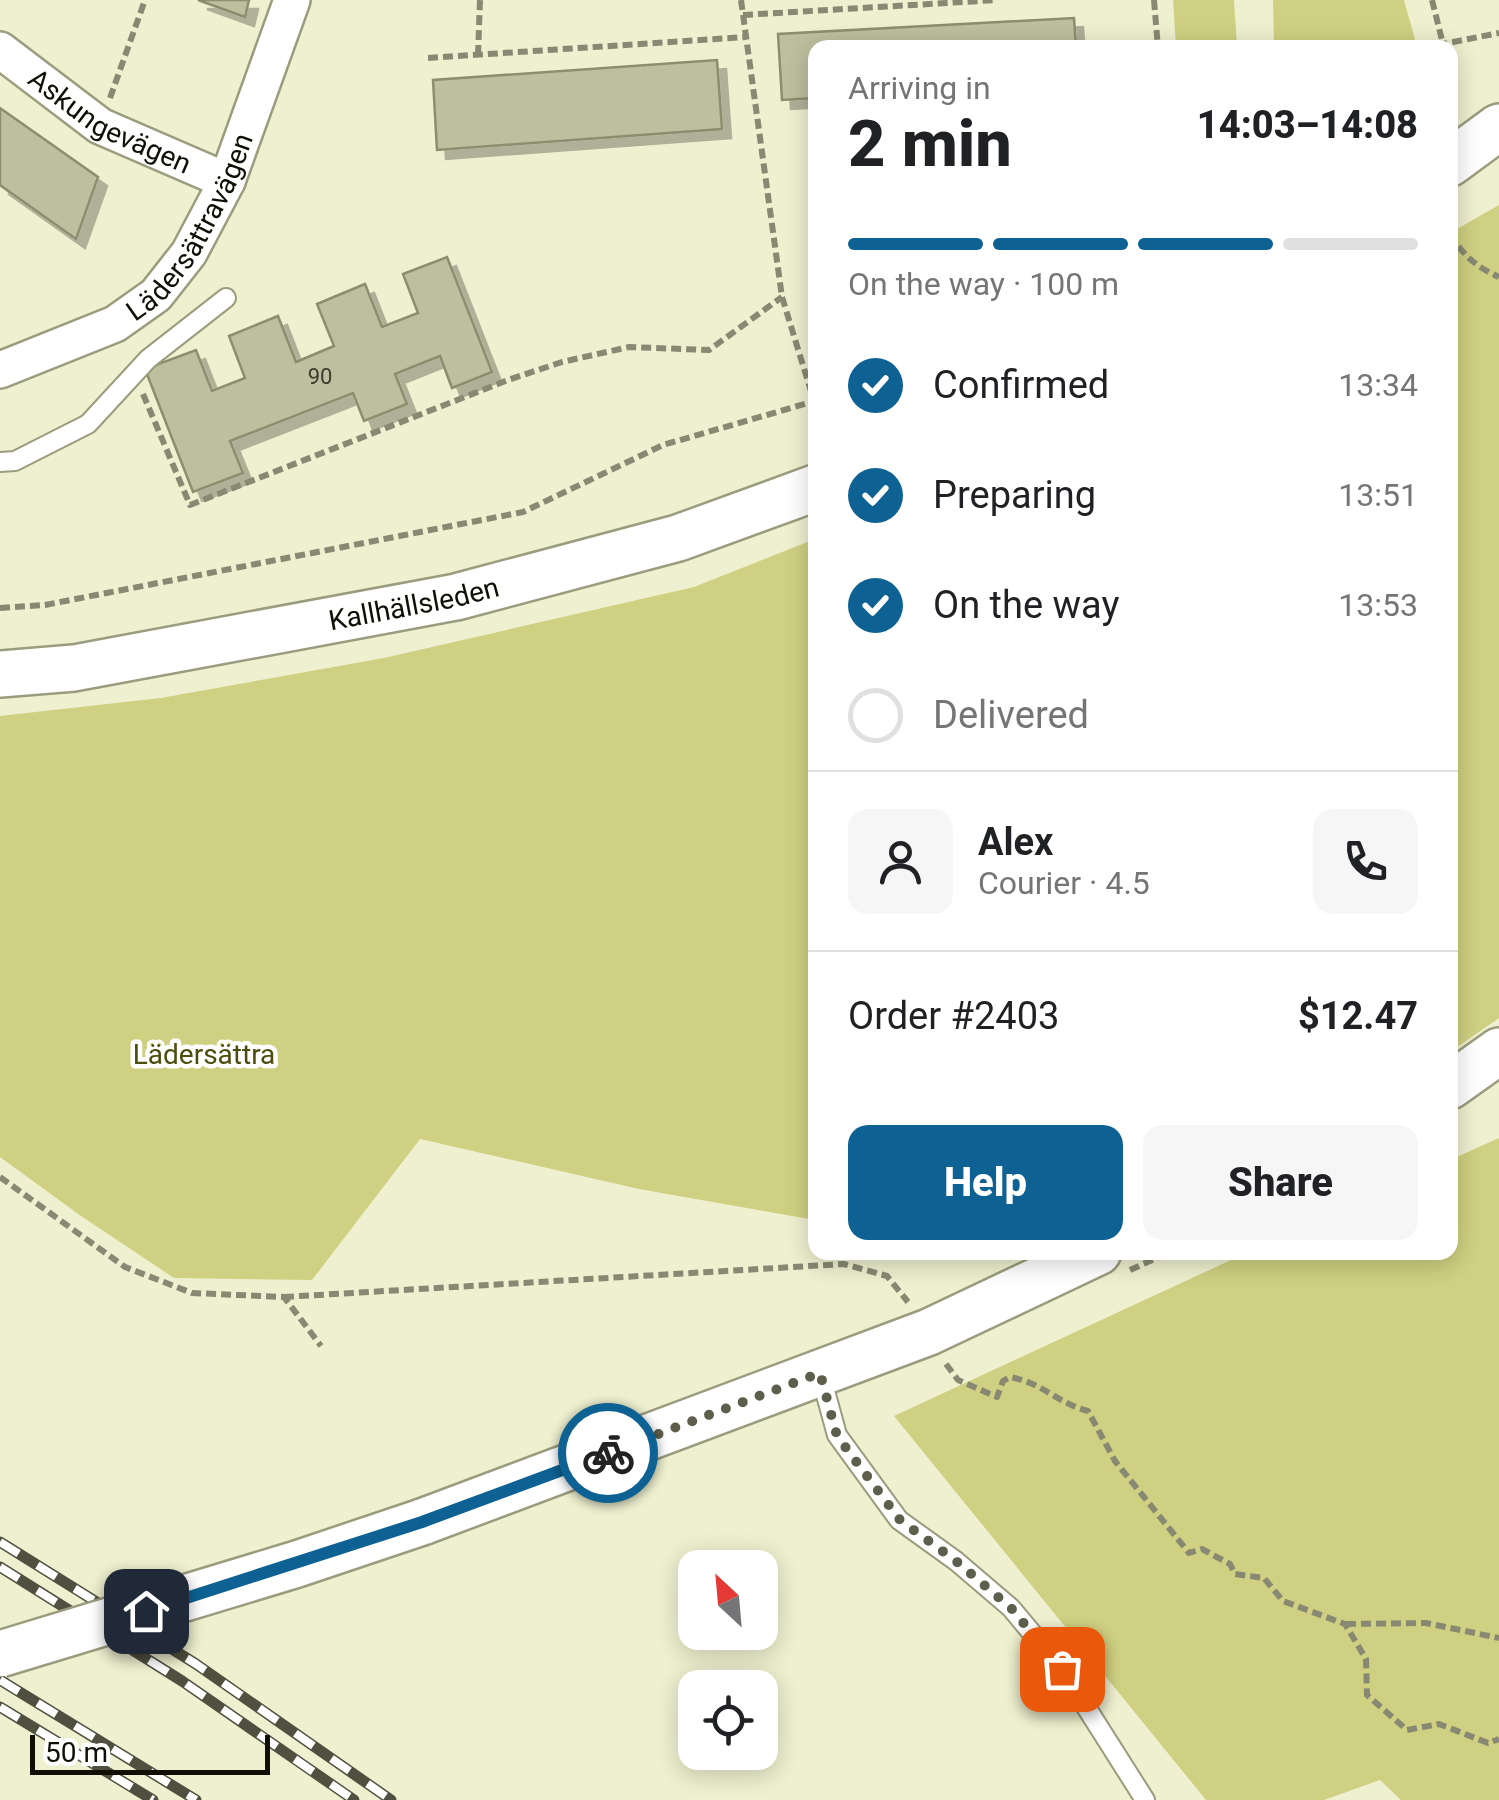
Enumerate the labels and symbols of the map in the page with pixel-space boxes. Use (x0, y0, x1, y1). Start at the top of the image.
street label: Askungevägen (22, 62, 196, 180)
street label: Lädersättravägen (120, 129, 260, 328)
house number: 90 (308, 364, 332, 389)
street label: Kallhällsleden (326, 570, 503, 637)
park label: Lädersättra (133, 1038, 275, 1071)
courier (558, 1403, 658, 1503)
north arrow (678, 1550, 778, 1650)
pin (104, 1569, 189, 1654)
pin (1020, 1627, 1105, 1712)
scale bar (30, 1730, 270, 1774)

